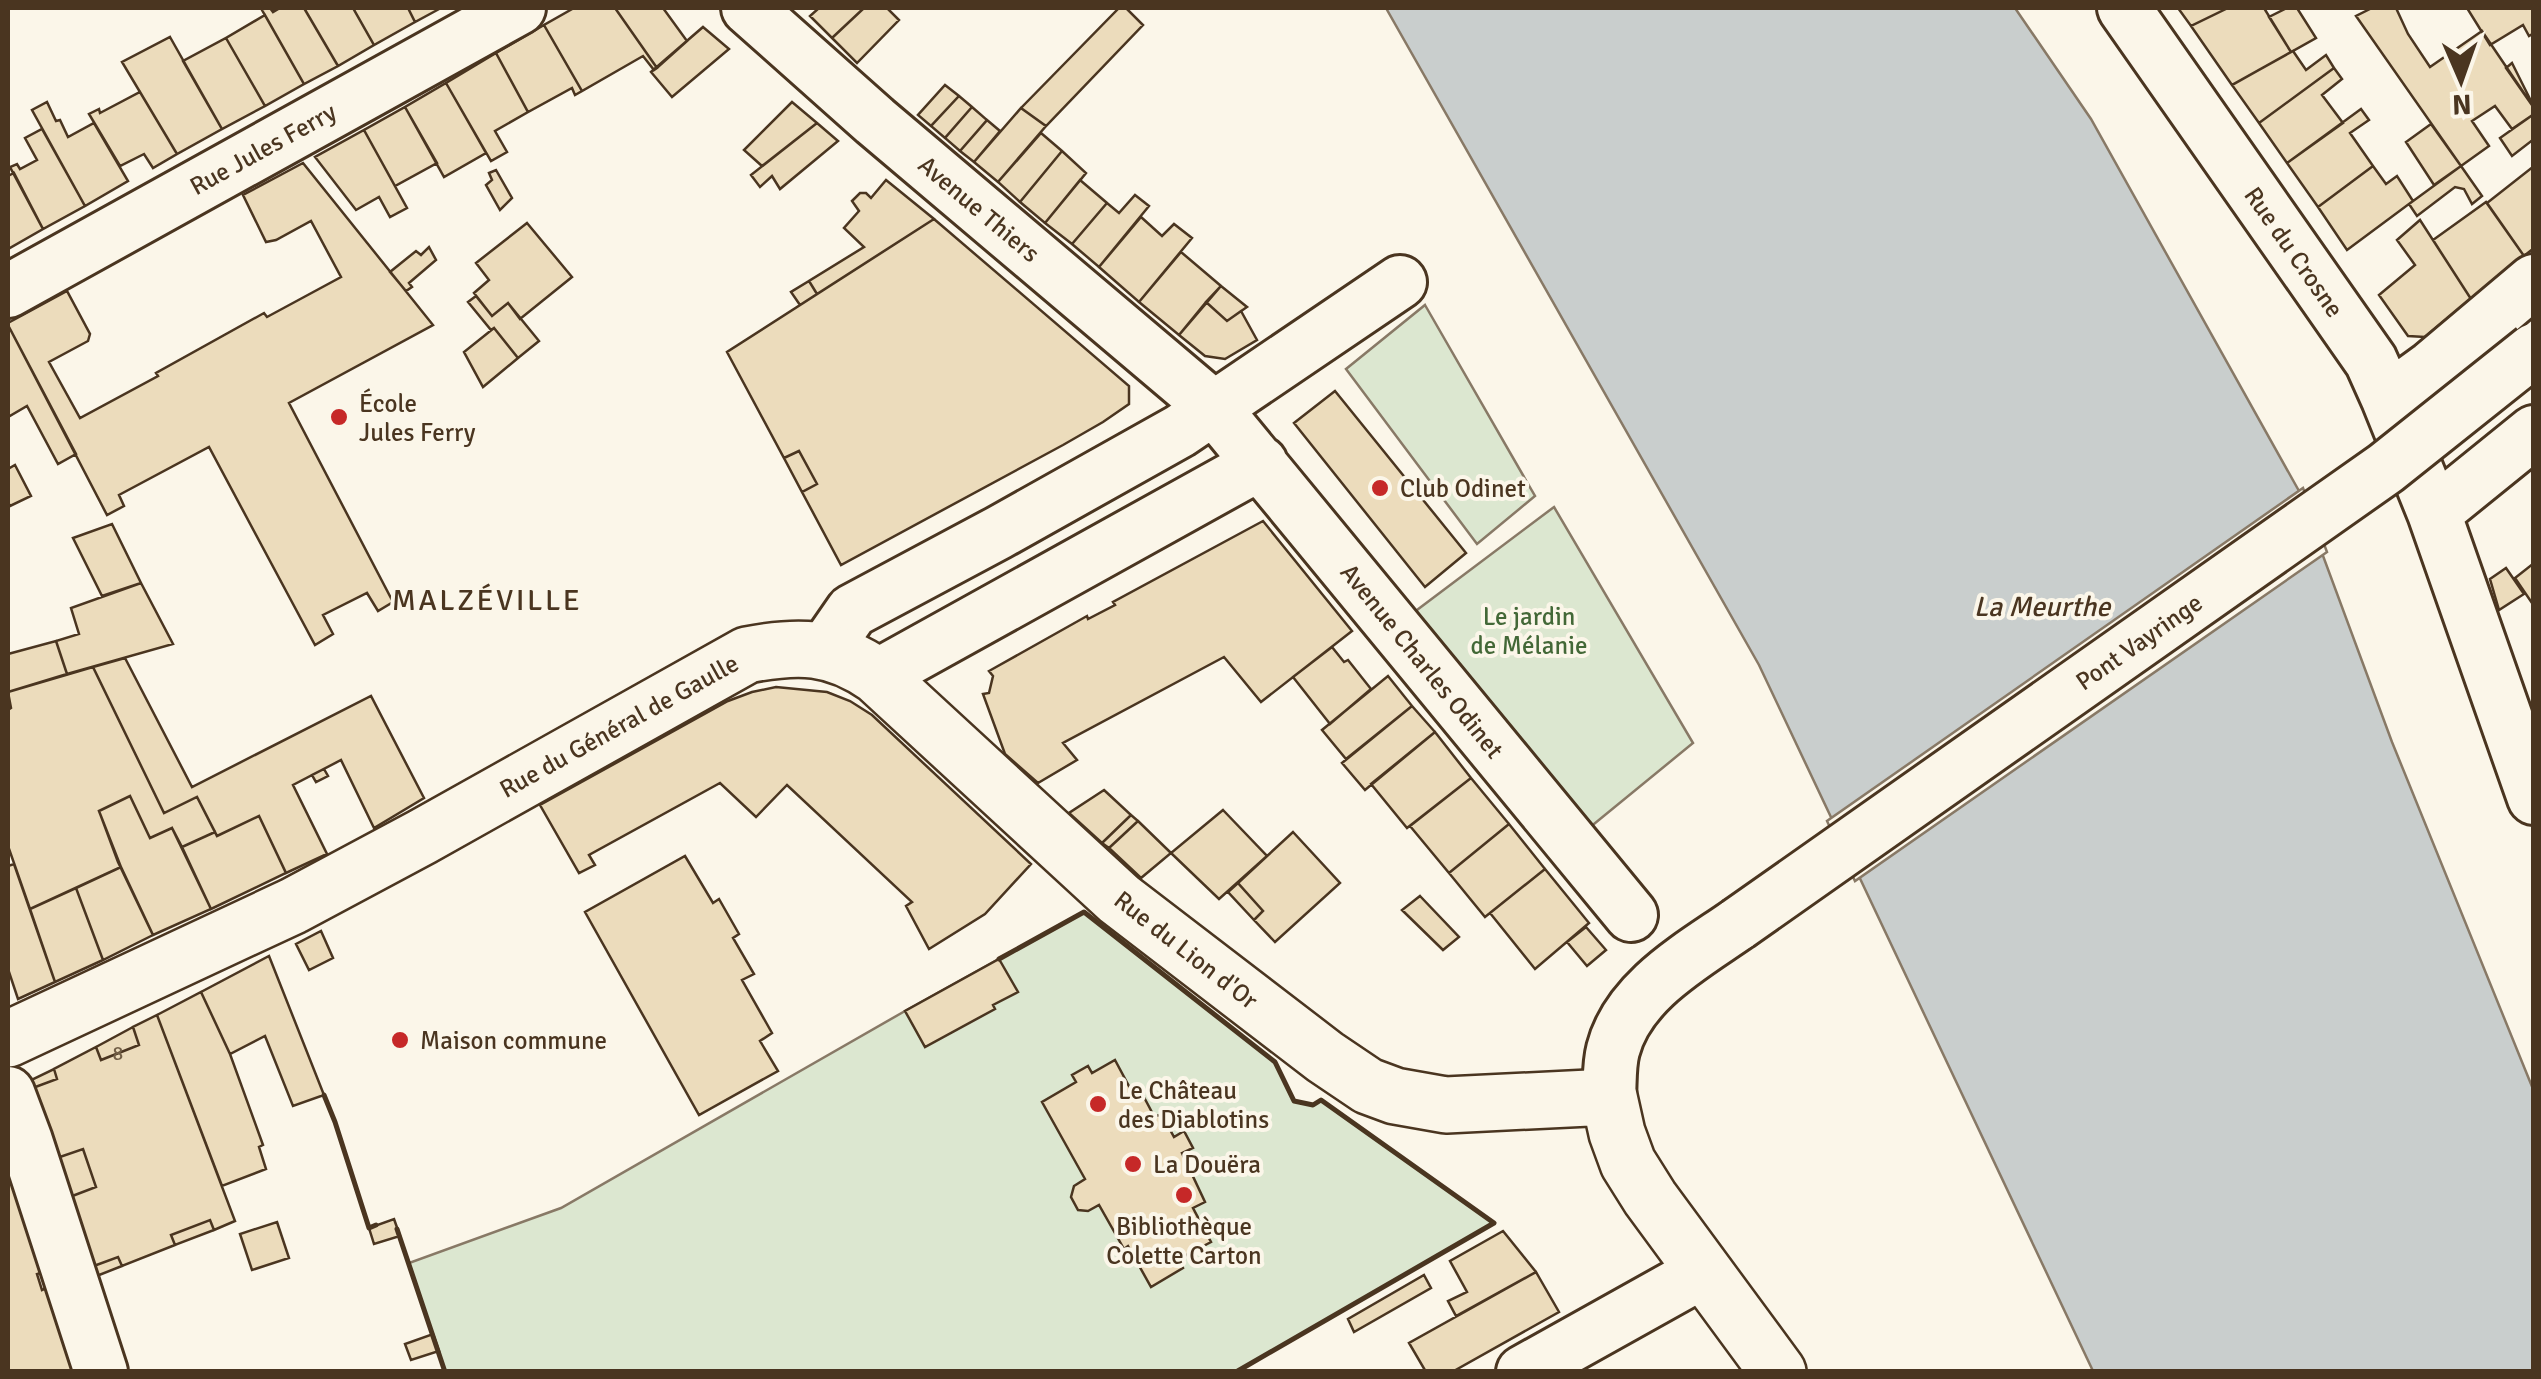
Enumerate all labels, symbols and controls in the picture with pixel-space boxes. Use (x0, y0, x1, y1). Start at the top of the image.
north arrow (2411, 30, 2511, 130)
text: N (2452, 87, 2472, 121)
street label: Rue Jules Ferry (184, 96, 342, 202)
street label: Avenue Thiers (912, 149, 1046, 269)
street label: Rue du Crosne (2238, 181, 2350, 323)
place label: École Jules Ferry (359, 388, 476, 448)
marker: École Jules Ferry (328, 406, 350, 428)
place label: Club Odinet (1400, 473, 1526, 504)
marker: Club Odinet (1369, 477, 1391, 499)
street label: Avenue Charles Odinet (1334, 557, 1510, 765)
district label: MALZÉVILLE (392, 582, 582, 619)
street label: Pont Vayringe (2070, 587, 2208, 697)
water label: La Meurthe (1974, 590, 2112, 624)
park label: Le jardin de Mélanie (1471, 601, 1587, 661)
street label: Rue du Général de Gaulle (494, 647, 744, 805)
street label: Rue du Lion d'Or (1108, 884, 1265, 1016)
place label: Maison commune (420, 1025, 607, 1056)
marker: Maison commune (389, 1029, 411, 1051)
house number: 8 (113, 1041, 123, 1066)
place label: Le Château des Diablotins (1118, 1075, 1269, 1135)
marker: Le Château des Diablotins (1087, 1093, 1109, 1115)
place label: La Douëra (1153, 1149, 1261, 1180)
marker: La Douëra (1122, 1153, 1144, 1175)
marker: Bibliothèque Colette Carton (1173, 1184, 1195, 1206)
place label: Bibliothèque Colette Carton (1106, 1211, 1262, 1271)

